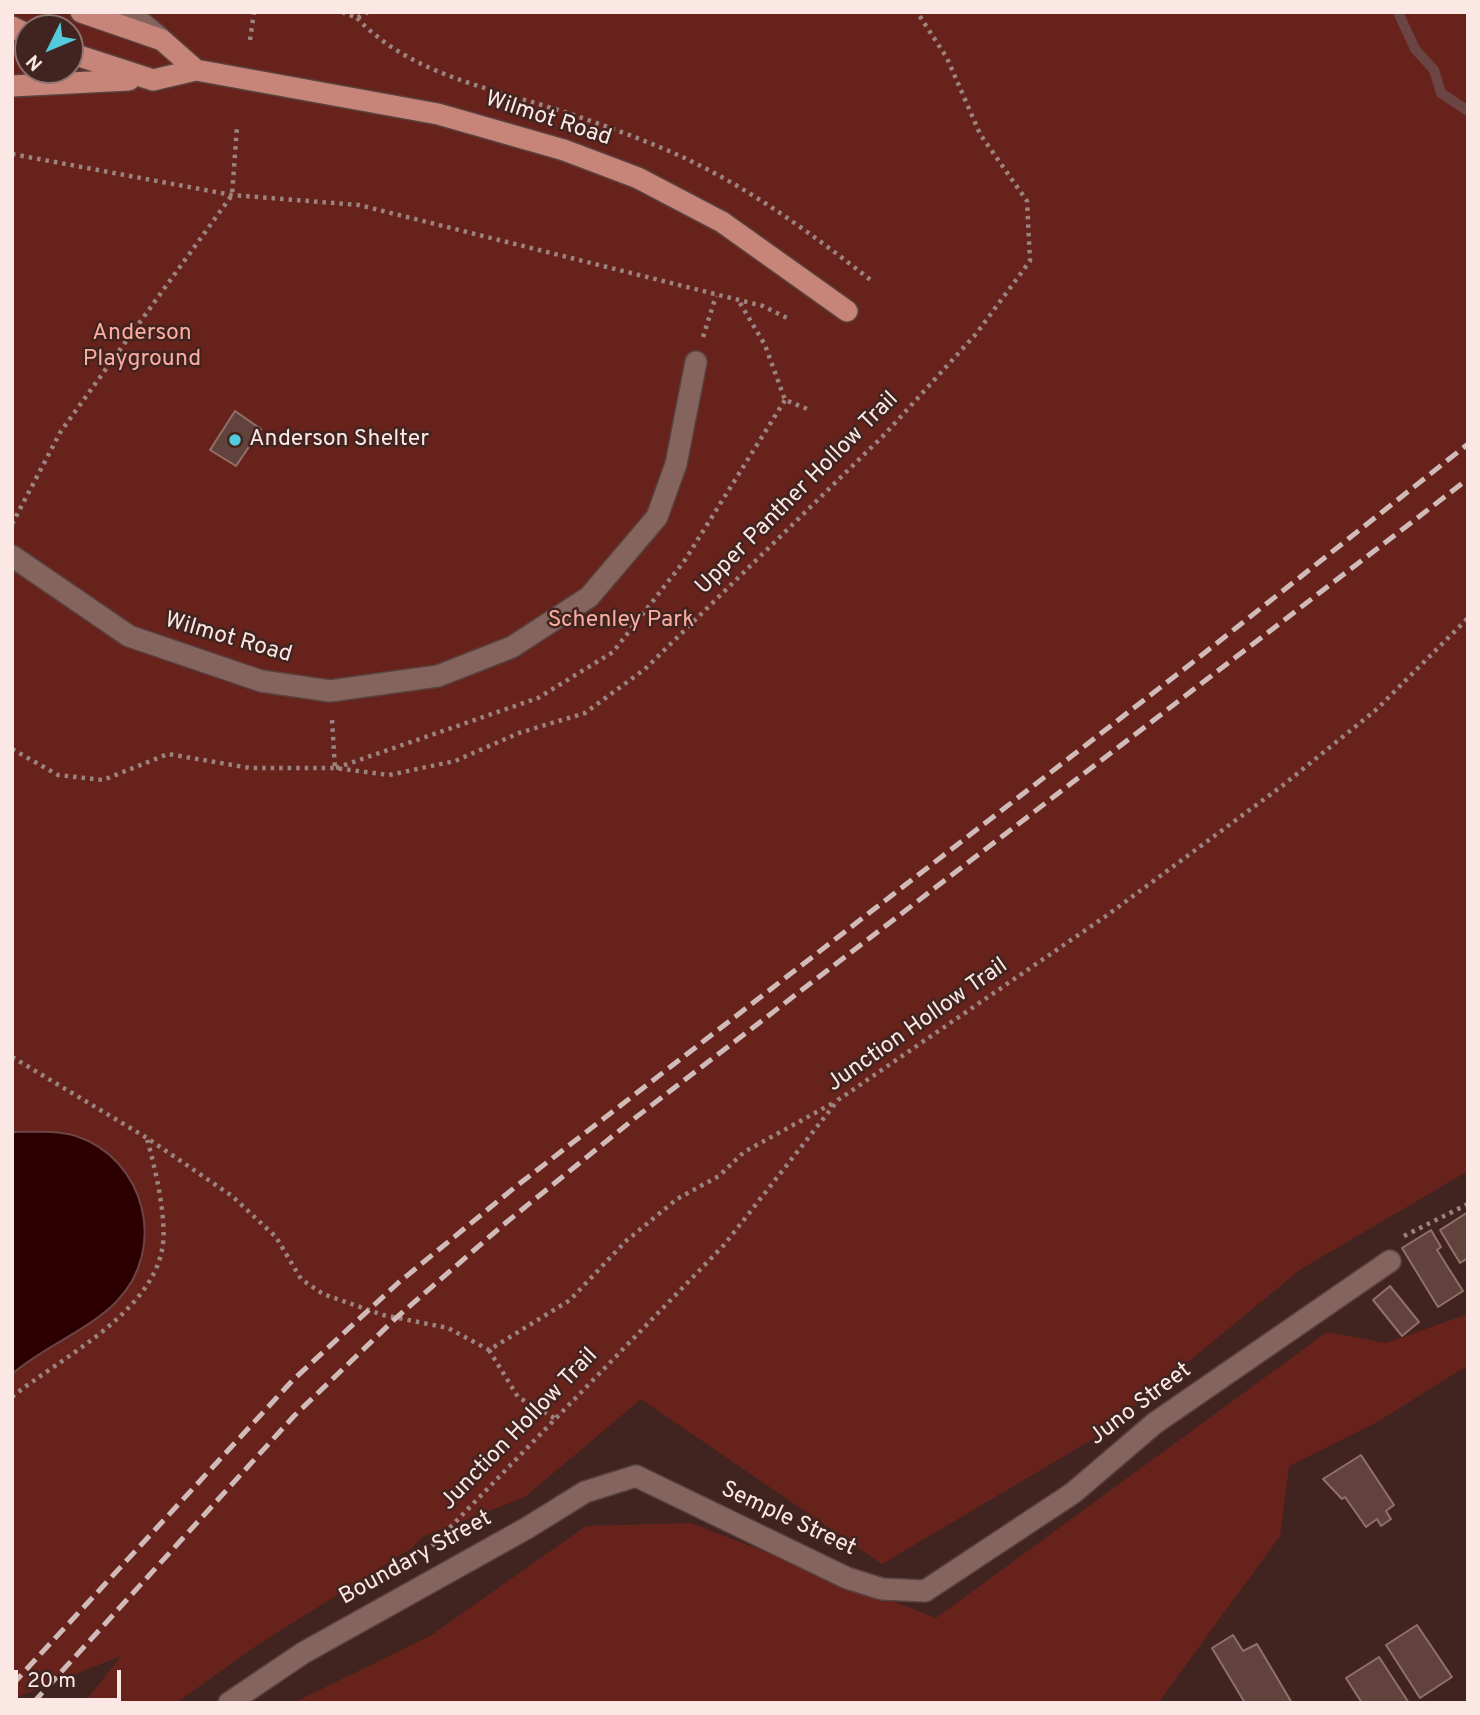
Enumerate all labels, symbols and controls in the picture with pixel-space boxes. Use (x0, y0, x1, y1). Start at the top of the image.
north arrow (14, 14, 84, 84)
text: N (22, 49, 49, 75)
street label: Wilmot Road (481, 87, 615, 153)
park label: Anderson Playground (83, 320, 201, 374)
street label: Upper Panther Hollow Trail (691, 387, 905, 601)
place label: Anderson Shelter (249, 426, 429, 454)
marker: Anderson Shelter (227, 432, 243, 448)
park label: Schenley Park (548, 607, 694, 635)
street label: Wilmot Road (161, 608, 295, 670)
street label: Junction Hollow Trail (822, 953, 1014, 1099)
street label: Junction Hollow Trail (435, 1343, 605, 1517)
street label: Juno Street (1085, 1358, 1197, 1452)
street label: Semple Street (716, 1477, 860, 1563)
street label: Boundary Street (335, 1506, 497, 1612)
scale bar (18, 1656, 124, 1700)
text: 20 m (27, 1668, 76, 1695)

